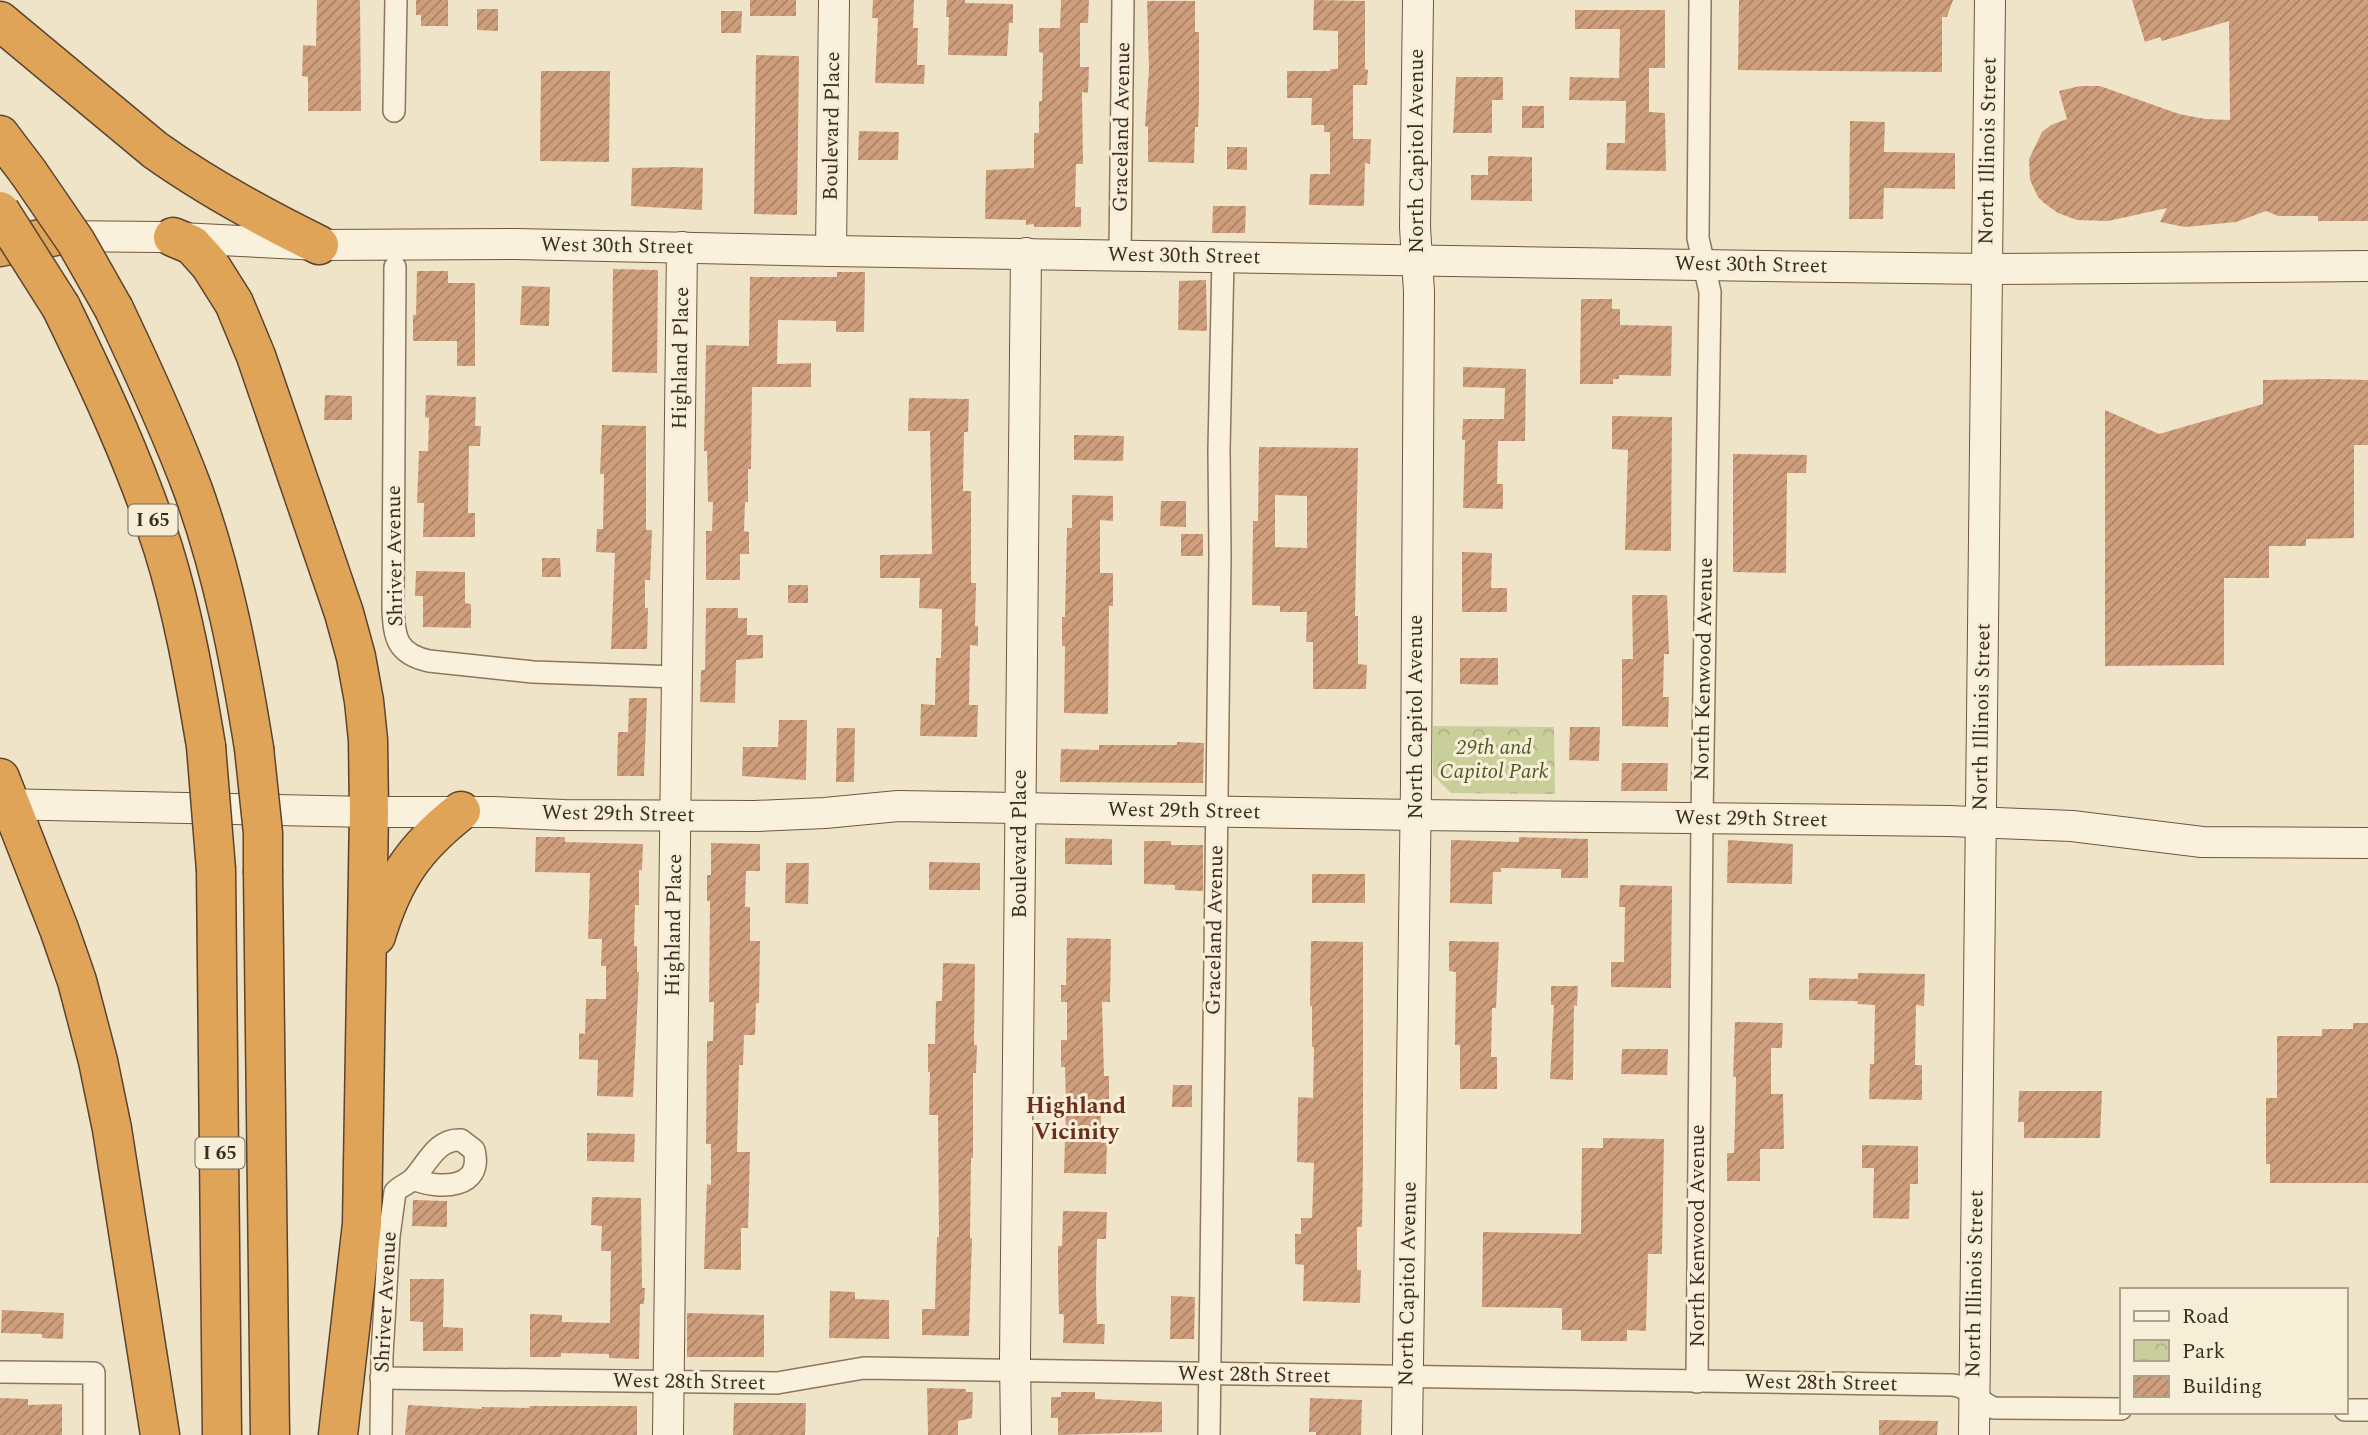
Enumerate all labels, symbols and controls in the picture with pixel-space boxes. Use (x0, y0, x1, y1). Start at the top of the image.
street label: Graceland Avenue (1105, 42, 1139, 212)
street label: North Capitol Avenue (1401, 49, 1433, 253)
street label: Boulevard Place (815, 51, 849, 201)
street label: North Illinois Street (1970, 57, 2006, 245)
street label: West 30th Street (540, 229, 694, 263)
street label: West 30th Street (1107, 239, 1261, 273)
street label: West 30th Street (1674, 248, 1828, 282)
street label: Highland Place (664, 286, 698, 430)
street label: Shriver Avenue (378, 485, 412, 627)
road number: I 65 (128, 505, 178, 536)
street label: North Kenwood Avenue (1686, 557, 1722, 781)
street label: North Capitol Avenue (1400, 615, 1432, 819)
street label: North Illinois Street (1964, 623, 2000, 811)
park label: 29th and Capitol Park (1439, 732, 1549, 788)
street label: Boulevard Place (1004, 769, 1036, 919)
street label: West 29th Street (1107, 794, 1261, 828)
street label: West 29th Street (541, 797, 695, 831)
street label: West 29th Street (1674, 802, 1828, 836)
street label: Graceland Avenue (1198, 845, 1232, 1015)
street label: Highland Place (657, 853, 691, 997)
district label: Highland Vicinity (1026, 1089, 1126, 1150)
street label: North Kenwood Avenue (1682, 1124, 1714, 1348)
road number: I 65 (196, 1138, 244, 1168)
street label: North Capitol Avenue (1390, 1181, 1426, 1387)
street label: North Illinois Street (1957, 1190, 1993, 1378)
street label: Shriver Avenue (366, 1231, 406, 1373)
legend (2120, 1288, 2347, 1414)
text: Road (2182, 1301, 2229, 1333)
text: Park (2182, 1336, 2226, 1368)
street label: West 28th Street (1177, 1358, 1331, 1392)
street label: West 28th Street (612, 1365, 766, 1399)
street label: West 28th Street (1744, 1366, 1898, 1400)
text: Building (2182, 1371, 2262, 1403)

